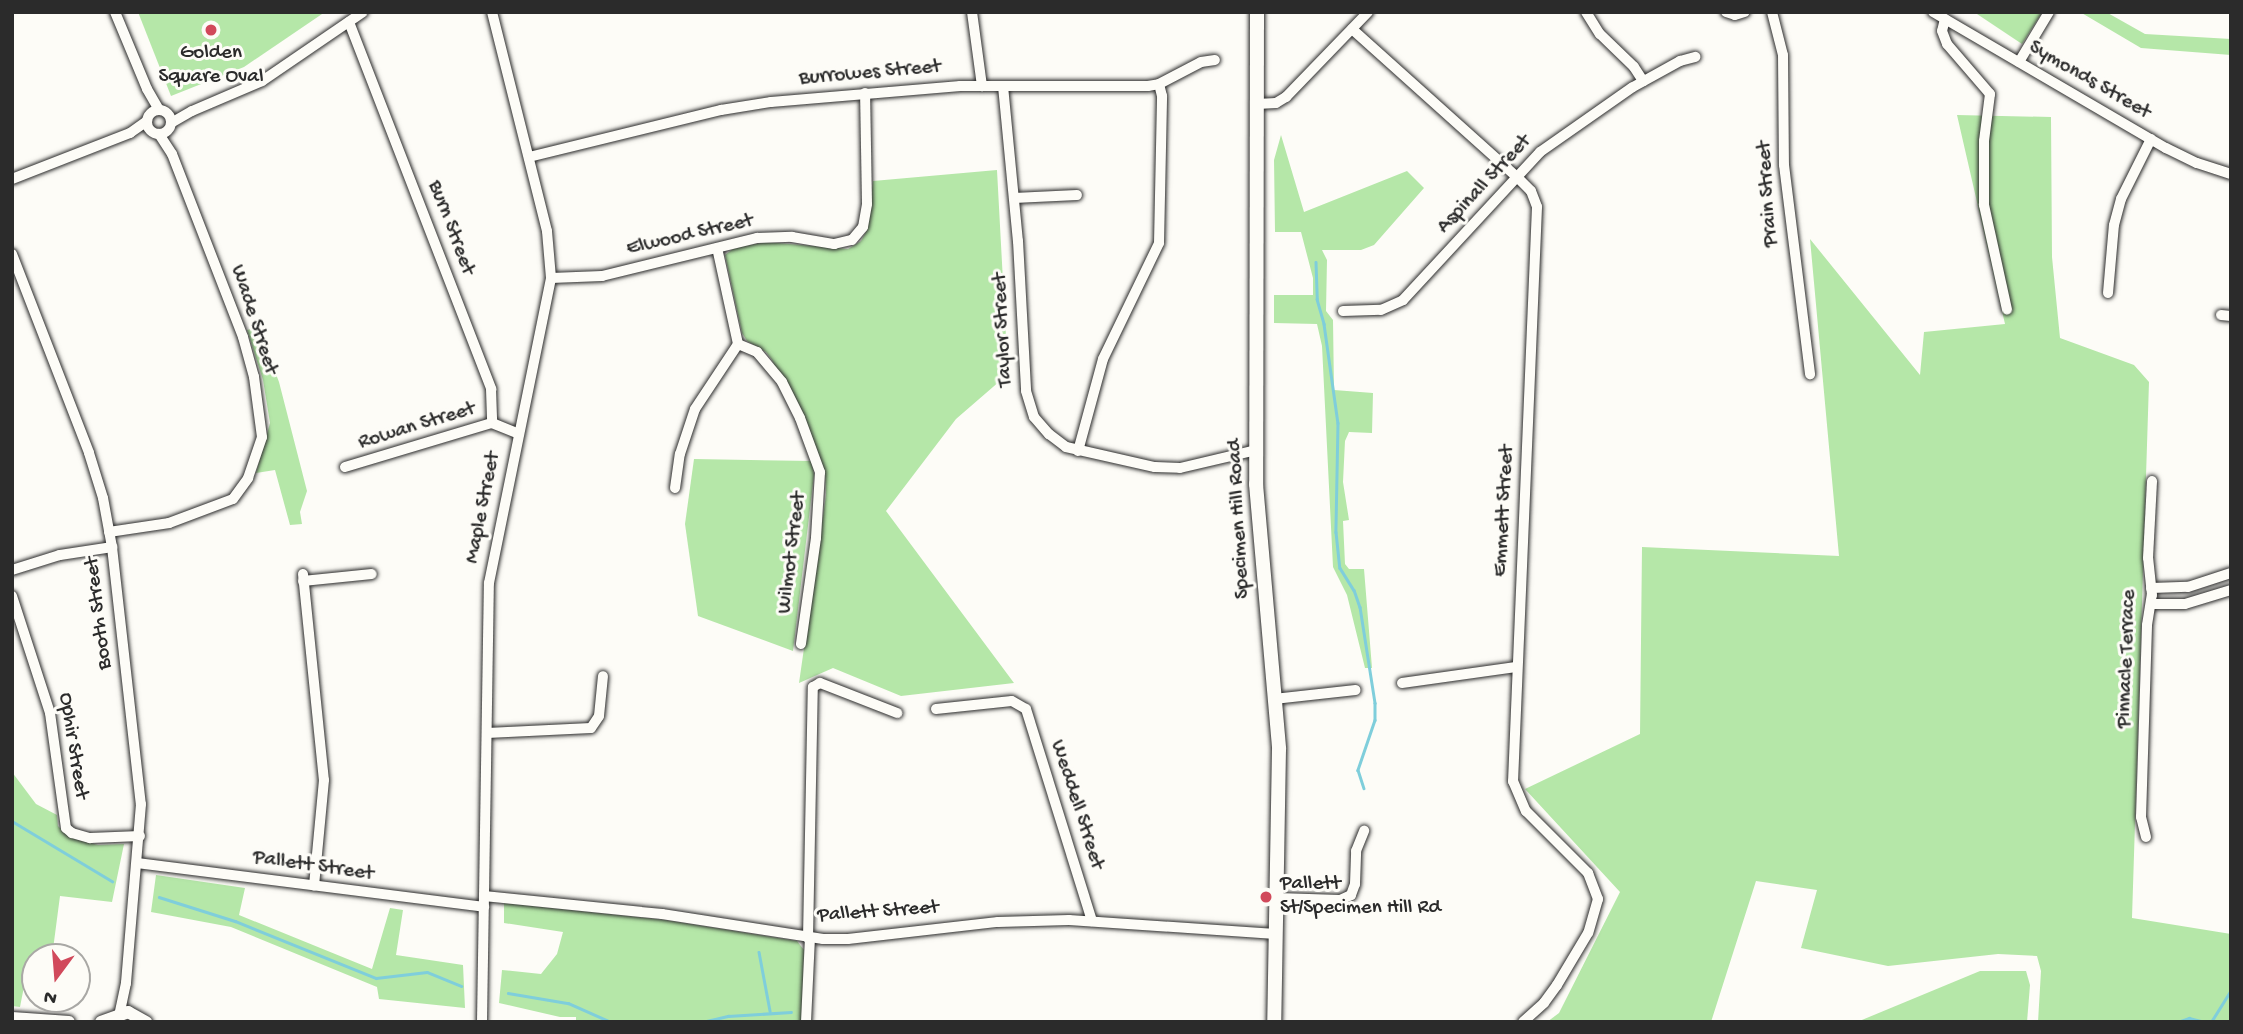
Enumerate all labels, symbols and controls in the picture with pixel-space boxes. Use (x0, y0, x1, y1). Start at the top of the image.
marker: Golden Square Oval (203, 22, 219, 38)
street label: Symonds Street (2023, 36, 2155, 126)
place label: Golden Square Oval (158, 41, 264, 91)
street label: Burrowes Street (798, 55, 942, 93)
street label: Aspinall Street (1433, 130, 1537, 240)
street label: Prain Street (1753, 140, 1785, 248)
street label: Burn Street (421, 177, 479, 279)
street label: Elwood Street (624, 209, 756, 263)
street label: Wade Street (223, 262, 283, 378)
street label: Taylor Street (988, 272, 1020, 388)
street label: Rowan Street (356, 397, 478, 457)
street label: Specimen Hill Road (1223, 438, 1257, 600)
street label: Emmett Street (1489, 445, 1521, 577)
street label: Maple Street (461, 450, 507, 566)
street label: Wilmot Street (773, 491, 813, 615)
street label: Booth Street (81, 555, 119, 671)
street label: Pinnacle Terrace (2113, 589, 2143, 729)
street label: Ophir Street (51, 691, 93, 801)
street label: Weddell Street (1043, 737, 1109, 873)
street label: Pallett Street (251, 846, 375, 888)
place label: Pallett St/Specimen Hill Rd (1280, 872, 1441, 922)
marker: Pallett St/Specimen Hill Rd (1258, 889, 1274, 905)
street label: Pallett Street (817, 896, 939, 930)
north arrow (21, 943, 91, 1013)
text: N (41, 984, 60, 1010)

